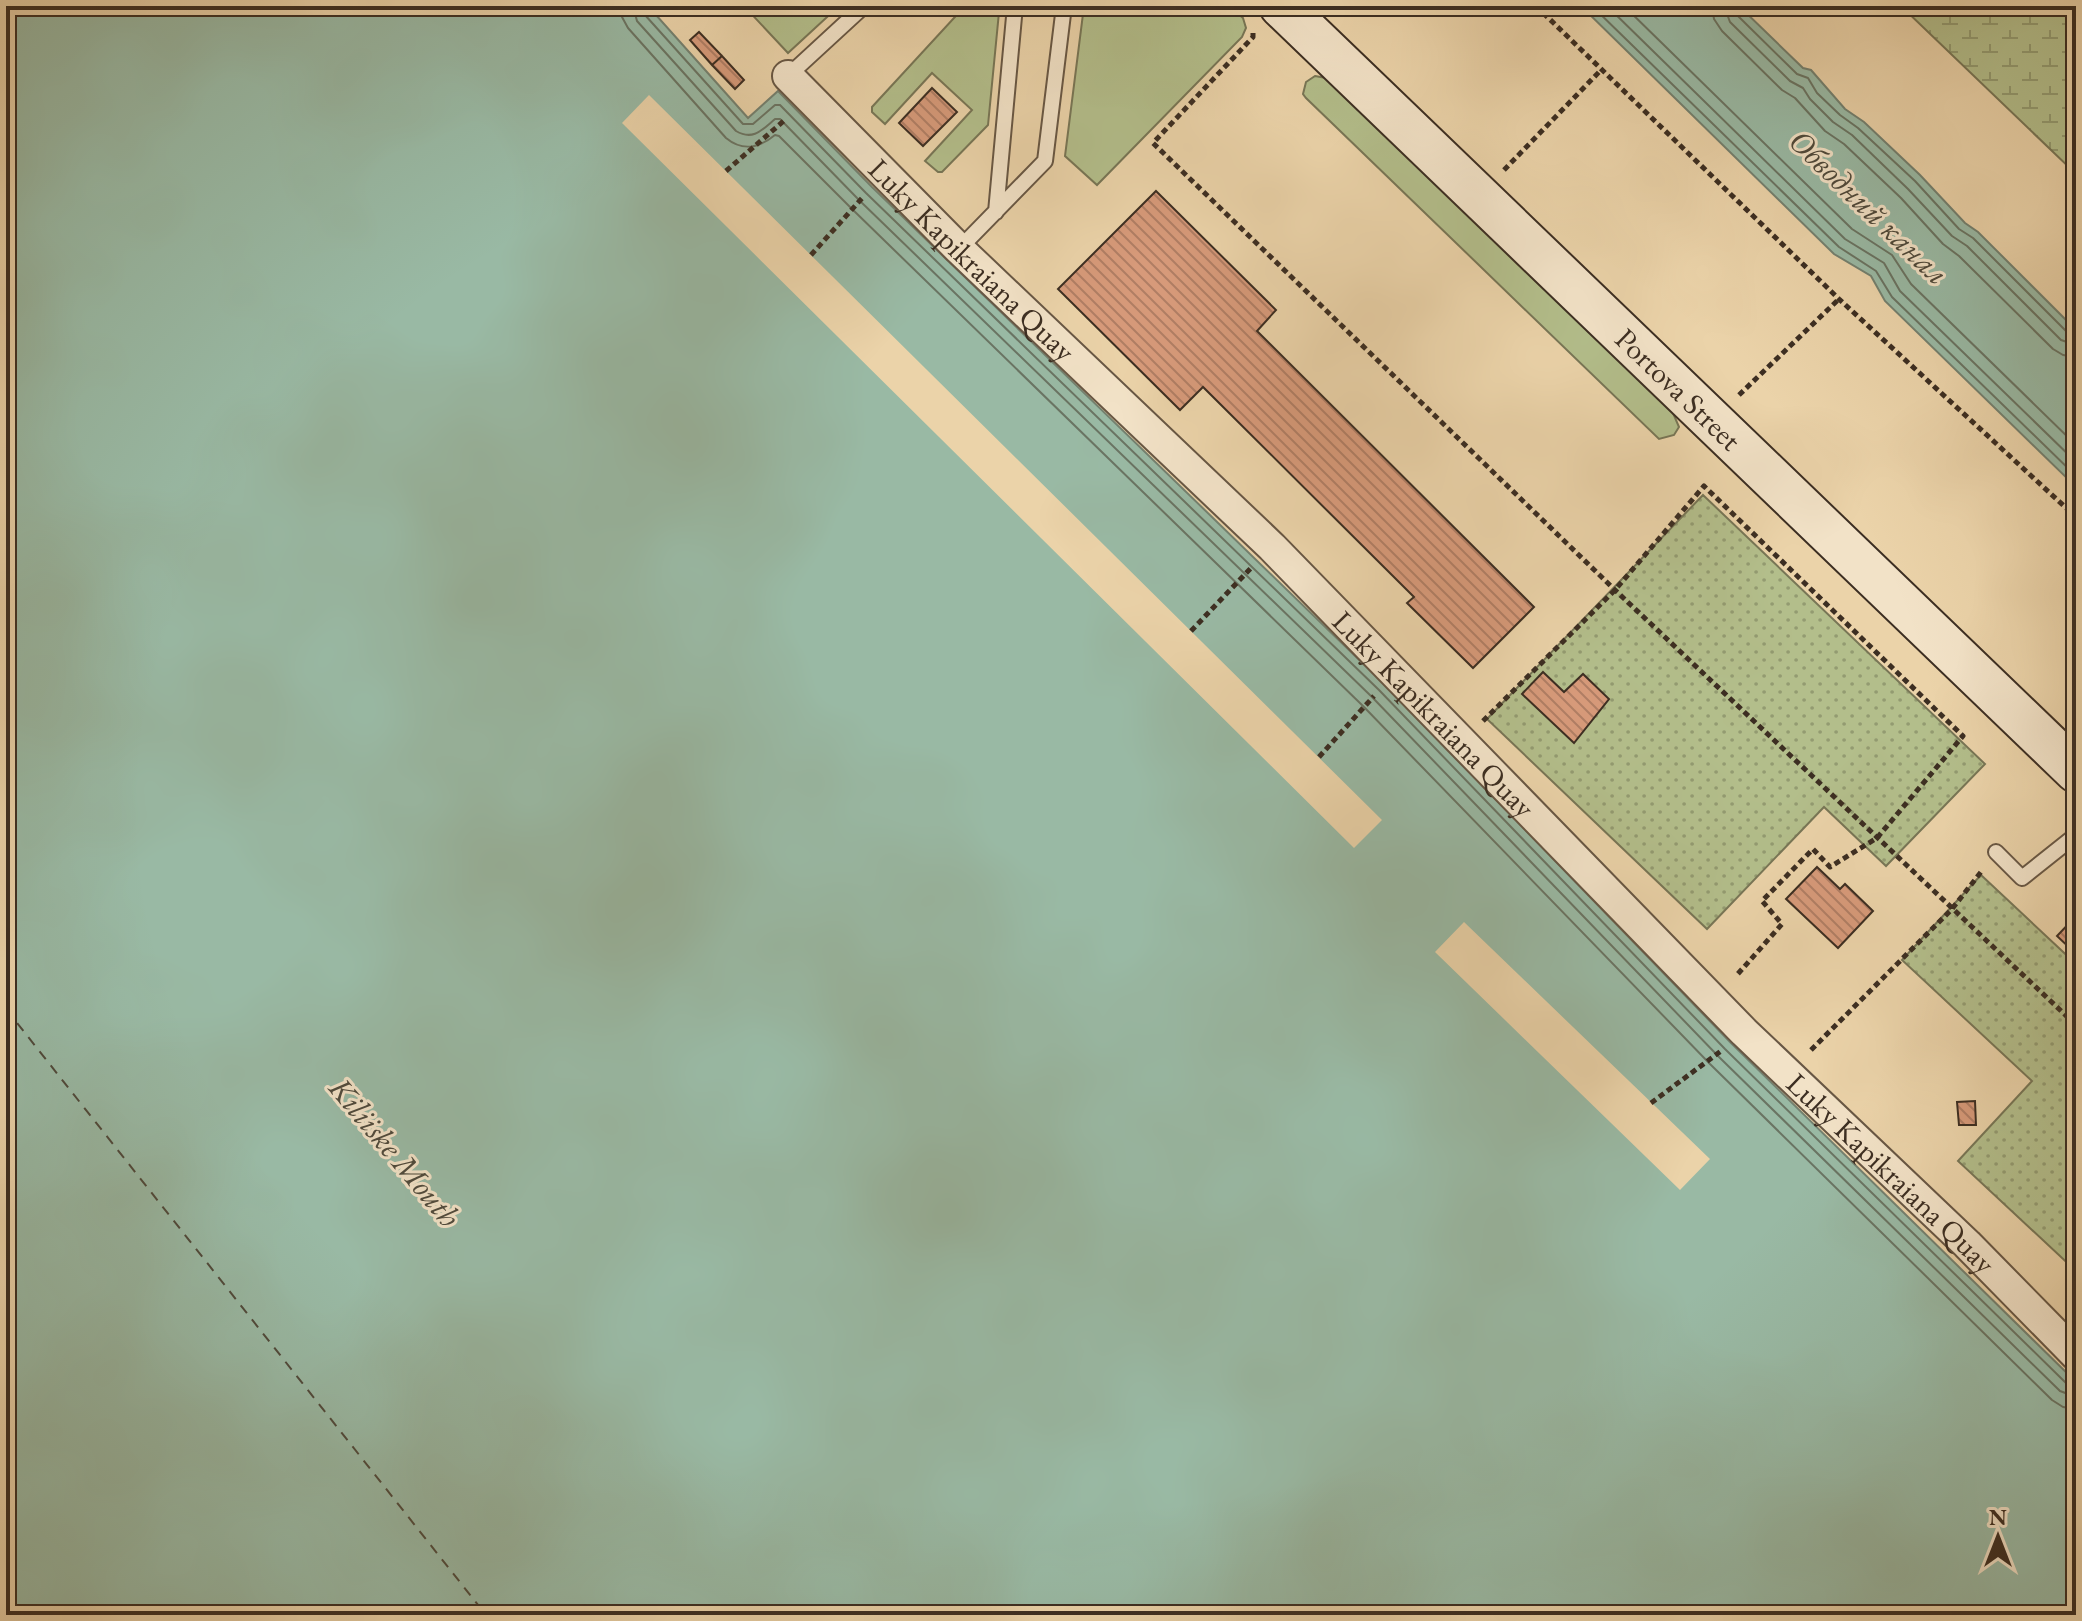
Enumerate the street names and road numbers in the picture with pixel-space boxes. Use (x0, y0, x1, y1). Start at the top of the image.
street label: Luky Kapikraiana Quay (860, 150, 1085, 370)
street label: Portova Street (1607, 319, 1750, 459)
street label: Luky Kapikraiana Quay (1324, 602, 1545, 826)
street label: Luky Kapikraiana Quay (1779, 1064, 2005, 1282)

